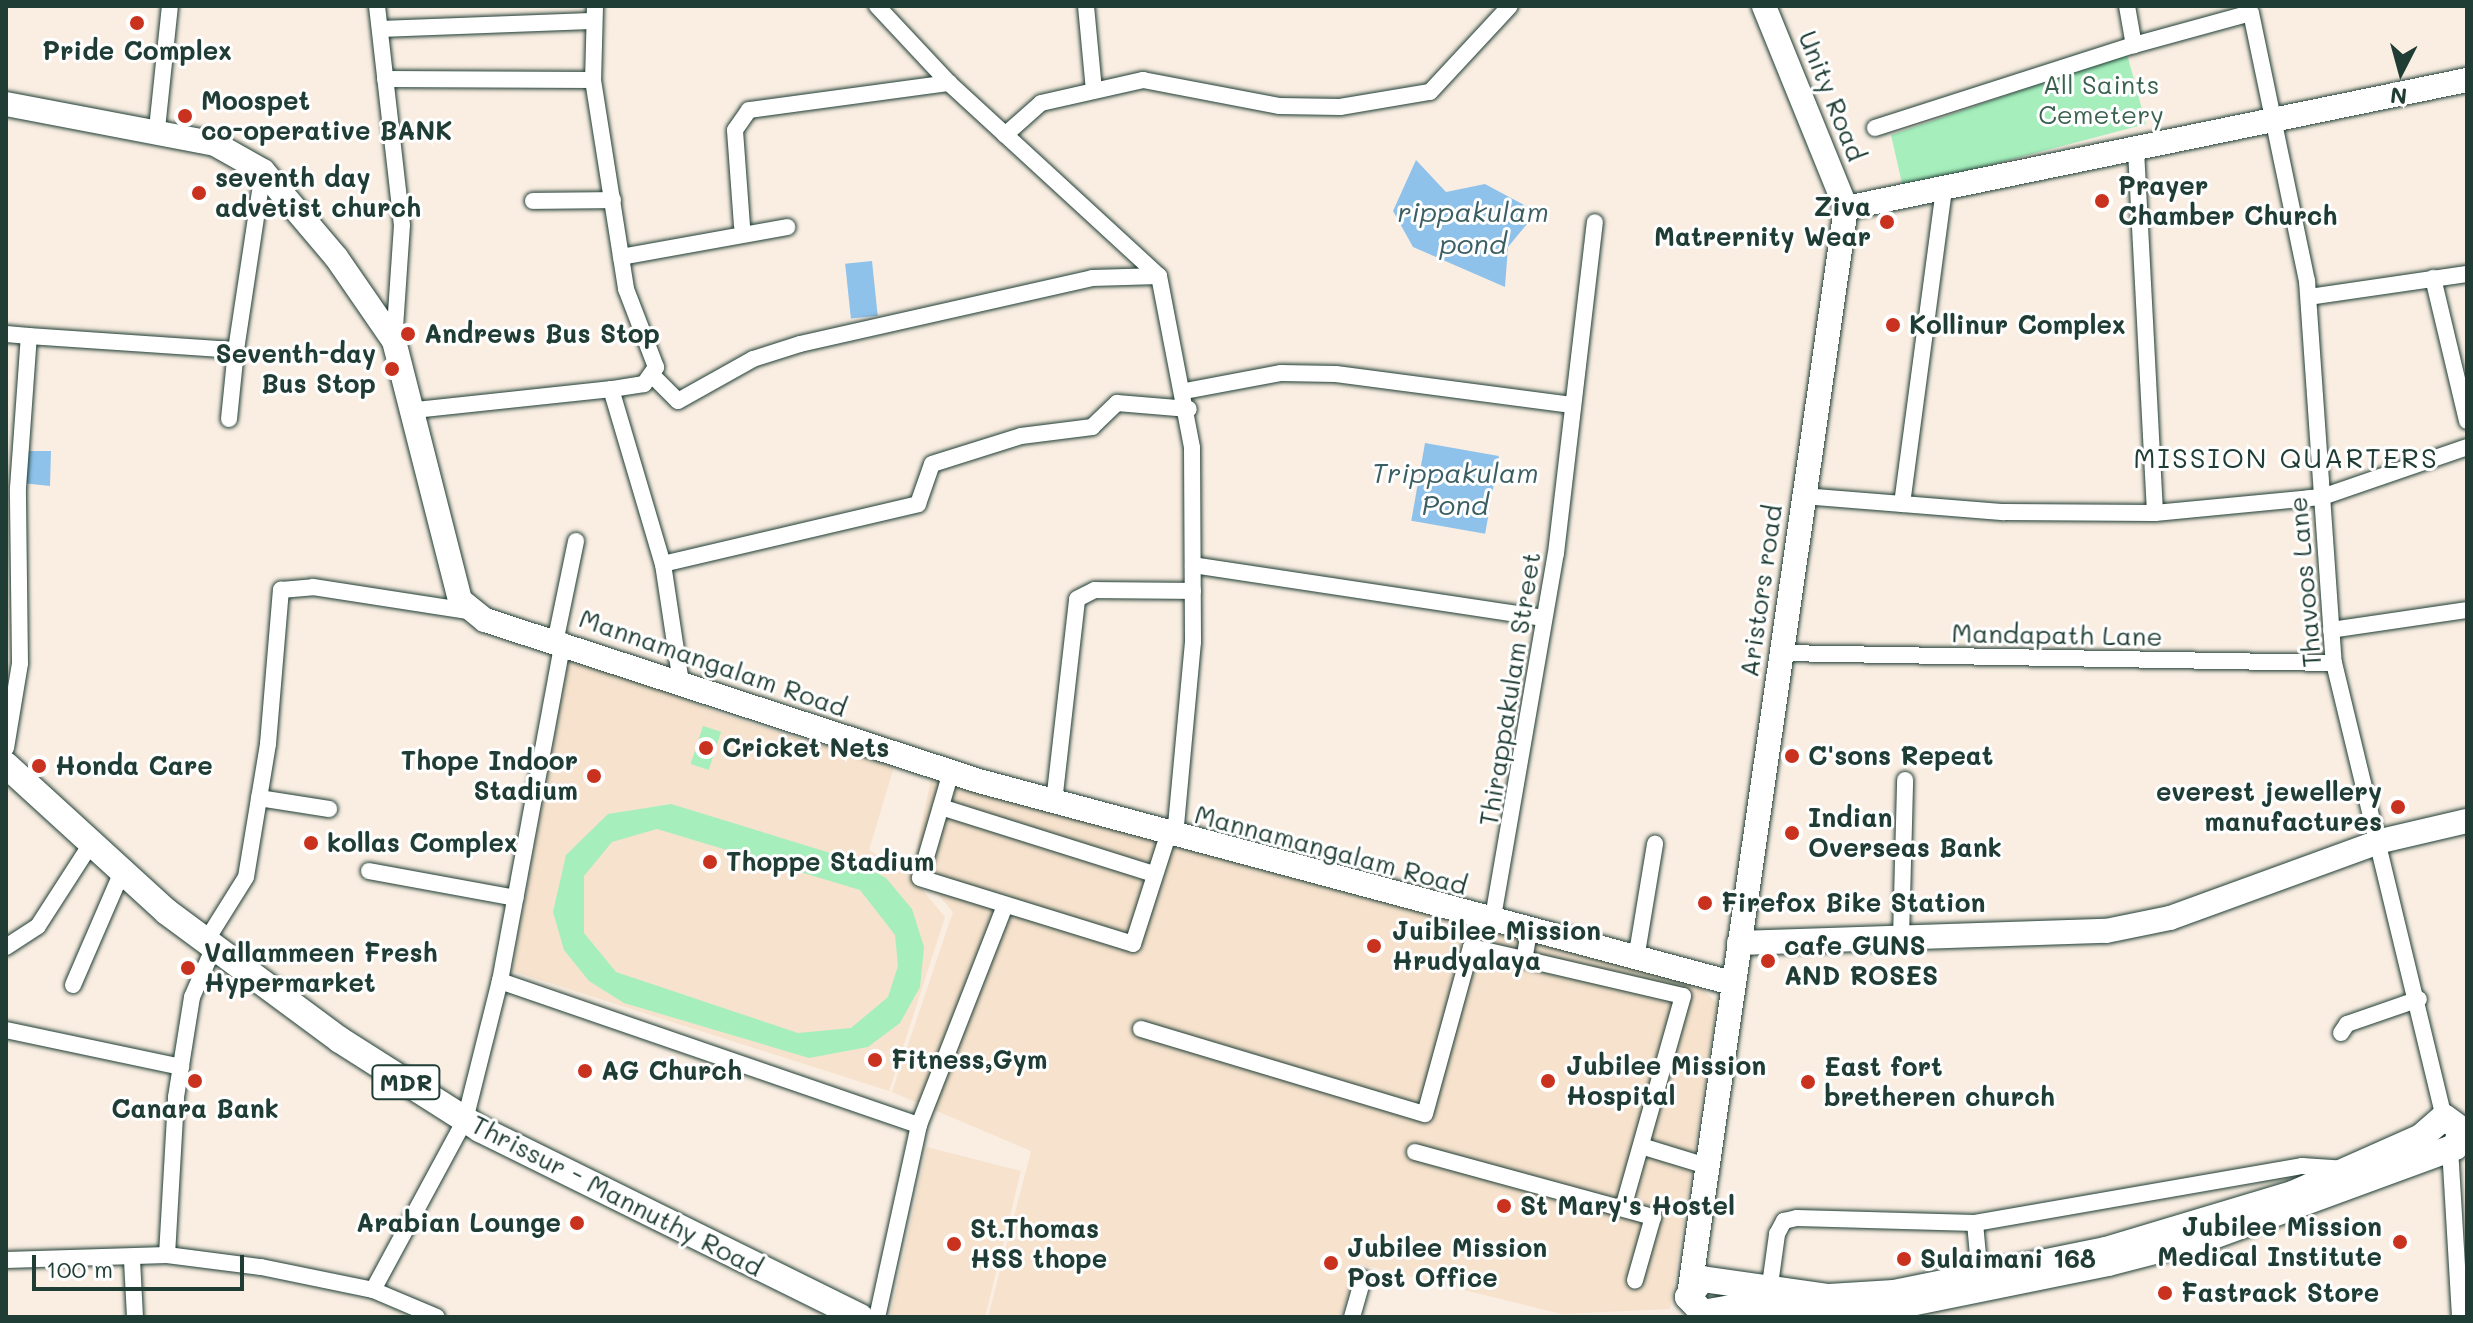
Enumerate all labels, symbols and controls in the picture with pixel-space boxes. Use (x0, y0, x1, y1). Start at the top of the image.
marker: Pride Complex (128, 14, 146, 32)
street label: Unity Road (1792, 26, 1872, 166)
north arrow (2361, 32, 2441, 112)
place label: Pride Complex (42, 35, 232, 67)
park label: All Saints Cemetery (2038, 69, 2164, 130)
text: N (2389, 81, 2408, 112)
place label: Moospet co-operative BANK (201, 85, 452, 146)
marker: Moospet co-operative BANK (176, 107, 194, 125)
place label: seventh day advetist church (215, 162, 421, 224)
place label: Prayer Chamber Church (2118, 170, 2337, 232)
marker: seventh day advetist church (190, 184, 208, 202)
place label: Ziva Matrernity Wear (1654, 191, 1871, 252)
marker: Prayer Chamber Church (2093, 192, 2111, 210)
water label: rippakulam pond (1397, 194, 1549, 260)
marker: Ziva Matrernity Wear (1878, 213, 1896, 231)
place label: Kollinur Complex (1909, 309, 2126, 341)
marker: Kollinur Complex (1884, 316, 1902, 334)
place label: Andrews Bus Stop (424, 318, 660, 350)
marker: Andrews Bus Stop (399, 325, 417, 343)
place label: Seventh-day Bus Stop (216, 338, 376, 400)
marker: Seventh-day Bus Stop (383, 360, 401, 378)
district label: MISSION QUARTERS (2133, 440, 2439, 474)
water label: Trippakulam Pond (1371, 455, 1539, 521)
street label: Thavoos Lane (2282, 495, 2328, 669)
street label: Aristors road (1733, 503, 1789, 679)
street label: Thirappakulam Street (1473, 550, 1547, 828)
street label: Mannamangalam Road (575, 602, 851, 724)
street label: Mandapath Lane (1951, 618, 2163, 652)
place label: Cricket Nets (722, 732, 889, 764)
marker: Cricket Nets (697, 739, 715, 757)
place label: C'sons Repeat (1808, 740, 1993, 772)
place label: Thope Indoor Stadium (401, 745, 578, 806)
marker: C'sons Repeat (1783, 747, 1801, 765)
place label: Honda Care (55, 750, 213, 782)
marker: Honda Care (30, 757, 48, 775)
marker: Thope Indoor Stadium (585, 767, 603, 785)
place label: everest jewellery manufactures (2156, 776, 2382, 838)
marker: everest jewellery manufactures (2389, 798, 2407, 816)
street label: Mannamangalam Road (1191, 799, 1471, 901)
place label: Indian Overseas Bank (1808, 802, 2002, 864)
marker: Indian Overseas Bank (1783, 824, 1801, 842)
place label: kollas Complex (327, 827, 518, 859)
marker: kollas Complex (302, 834, 320, 852)
place label: Thoppe Stadium (726, 846, 934, 878)
marker: Thoppe Stadium (701, 853, 719, 871)
place label: Firefox Bike Station (1721, 887, 1985, 919)
marker: Firefox Bike Station (1696, 894, 1714, 912)
place label: Juibilee Mission Hrudyalaya (1392, 915, 1601, 976)
place label: cafe GUNS AND ROSES (1784, 930, 1938, 992)
marker: Juibilee Mission Hrudyalaya (1363, 935, 1385, 957)
place label: Vallammeen Fresh Hypermarket (204, 937, 438, 998)
marker: cafe GUNS AND ROSES (1759, 952, 1777, 970)
marker: Vallammeen Fresh Hypermarket (179, 959, 197, 977)
place label: Fitness,Gym (891, 1044, 1047, 1076)
place label: Jubilee Mission Hospital (1566, 1050, 1766, 1112)
marker: Fitness,Gym (866, 1051, 884, 1069)
place label: East fort bretheren church (1824, 1051, 2055, 1112)
place label: AG Church (601, 1055, 742, 1087)
road number: MDR (370, 1062, 442, 1102)
marker: AG Church (576, 1062, 594, 1080)
marker: Jubilee Mission Hospital (1537, 1070, 1559, 1092)
marker: Canara Bank (186, 1072, 204, 1090)
marker: East fort bretheren church (1799, 1073, 1817, 1091)
place label: Canara Bank (111, 1093, 279, 1125)
street label: Thrissur - Mannuthy Road (466, 1109, 768, 1283)
place label: St Mary's Hostel (1520, 1190, 1735, 1222)
marker: St Mary's Hostel (1495, 1197, 1513, 1215)
place label: Arabian Lounge (356, 1207, 561, 1239)
place label: Jubilee Mission Medical Institute (2157, 1211, 2382, 1272)
place label: St.Thomas HSS thope (970, 1213, 1107, 1274)
marker: Arabian Lounge (568, 1214, 586, 1232)
marker: Jubilee Mission Medical Institute (2389, 1231, 2411, 1253)
place label: Jubilee Mission Post Office (1347, 1232, 1547, 1294)
marker: St.Thomas HSS thope (945, 1235, 963, 1253)
scale bar (36, 1239, 248, 1289)
place label: Sulaimani 168 (1920, 1243, 2096, 1275)
marker: Sulaimani 168 (1895, 1250, 1913, 1268)
text: 100 m (46, 1253, 113, 1284)
marker: Jubilee Mission Post Office (1322, 1254, 1340, 1272)
place label: Fastrack Store (2181, 1277, 2379, 1309)
marker: Fastrack Store (2156, 1284, 2174, 1302)

